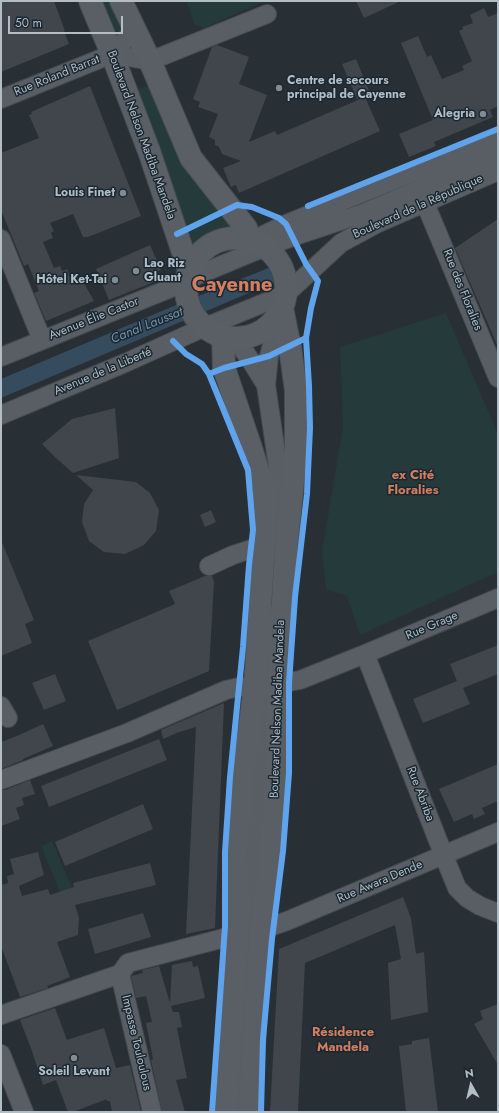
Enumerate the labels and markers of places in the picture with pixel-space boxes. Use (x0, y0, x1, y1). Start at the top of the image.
place label: Centre de secours principal de Cayenne (287, 74, 406, 102)
marker: Centre de secours principal de Cayenne (274, 83, 284, 93)
place label: Alegria (434, 107, 475, 121)
marker: Alegria (478, 109, 488, 119)
place label: Louis Finet (55, 186, 115, 200)
marker: Louis Finet (118, 188, 128, 198)
place label: Lao Riz Gluant (144, 257, 185, 285)
marker: Lao Riz Gluant (131, 266, 141, 276)
place label: Hôtel Ket-Tai (36, 273, 107, 287)
marker: Hôtel Ket-Tai (110, 275, 120, 285)
marker: Soleil Levant (69, 1053, 79, 1063)
place label: Soleil Levant (38, 1065, 110, 1079)

